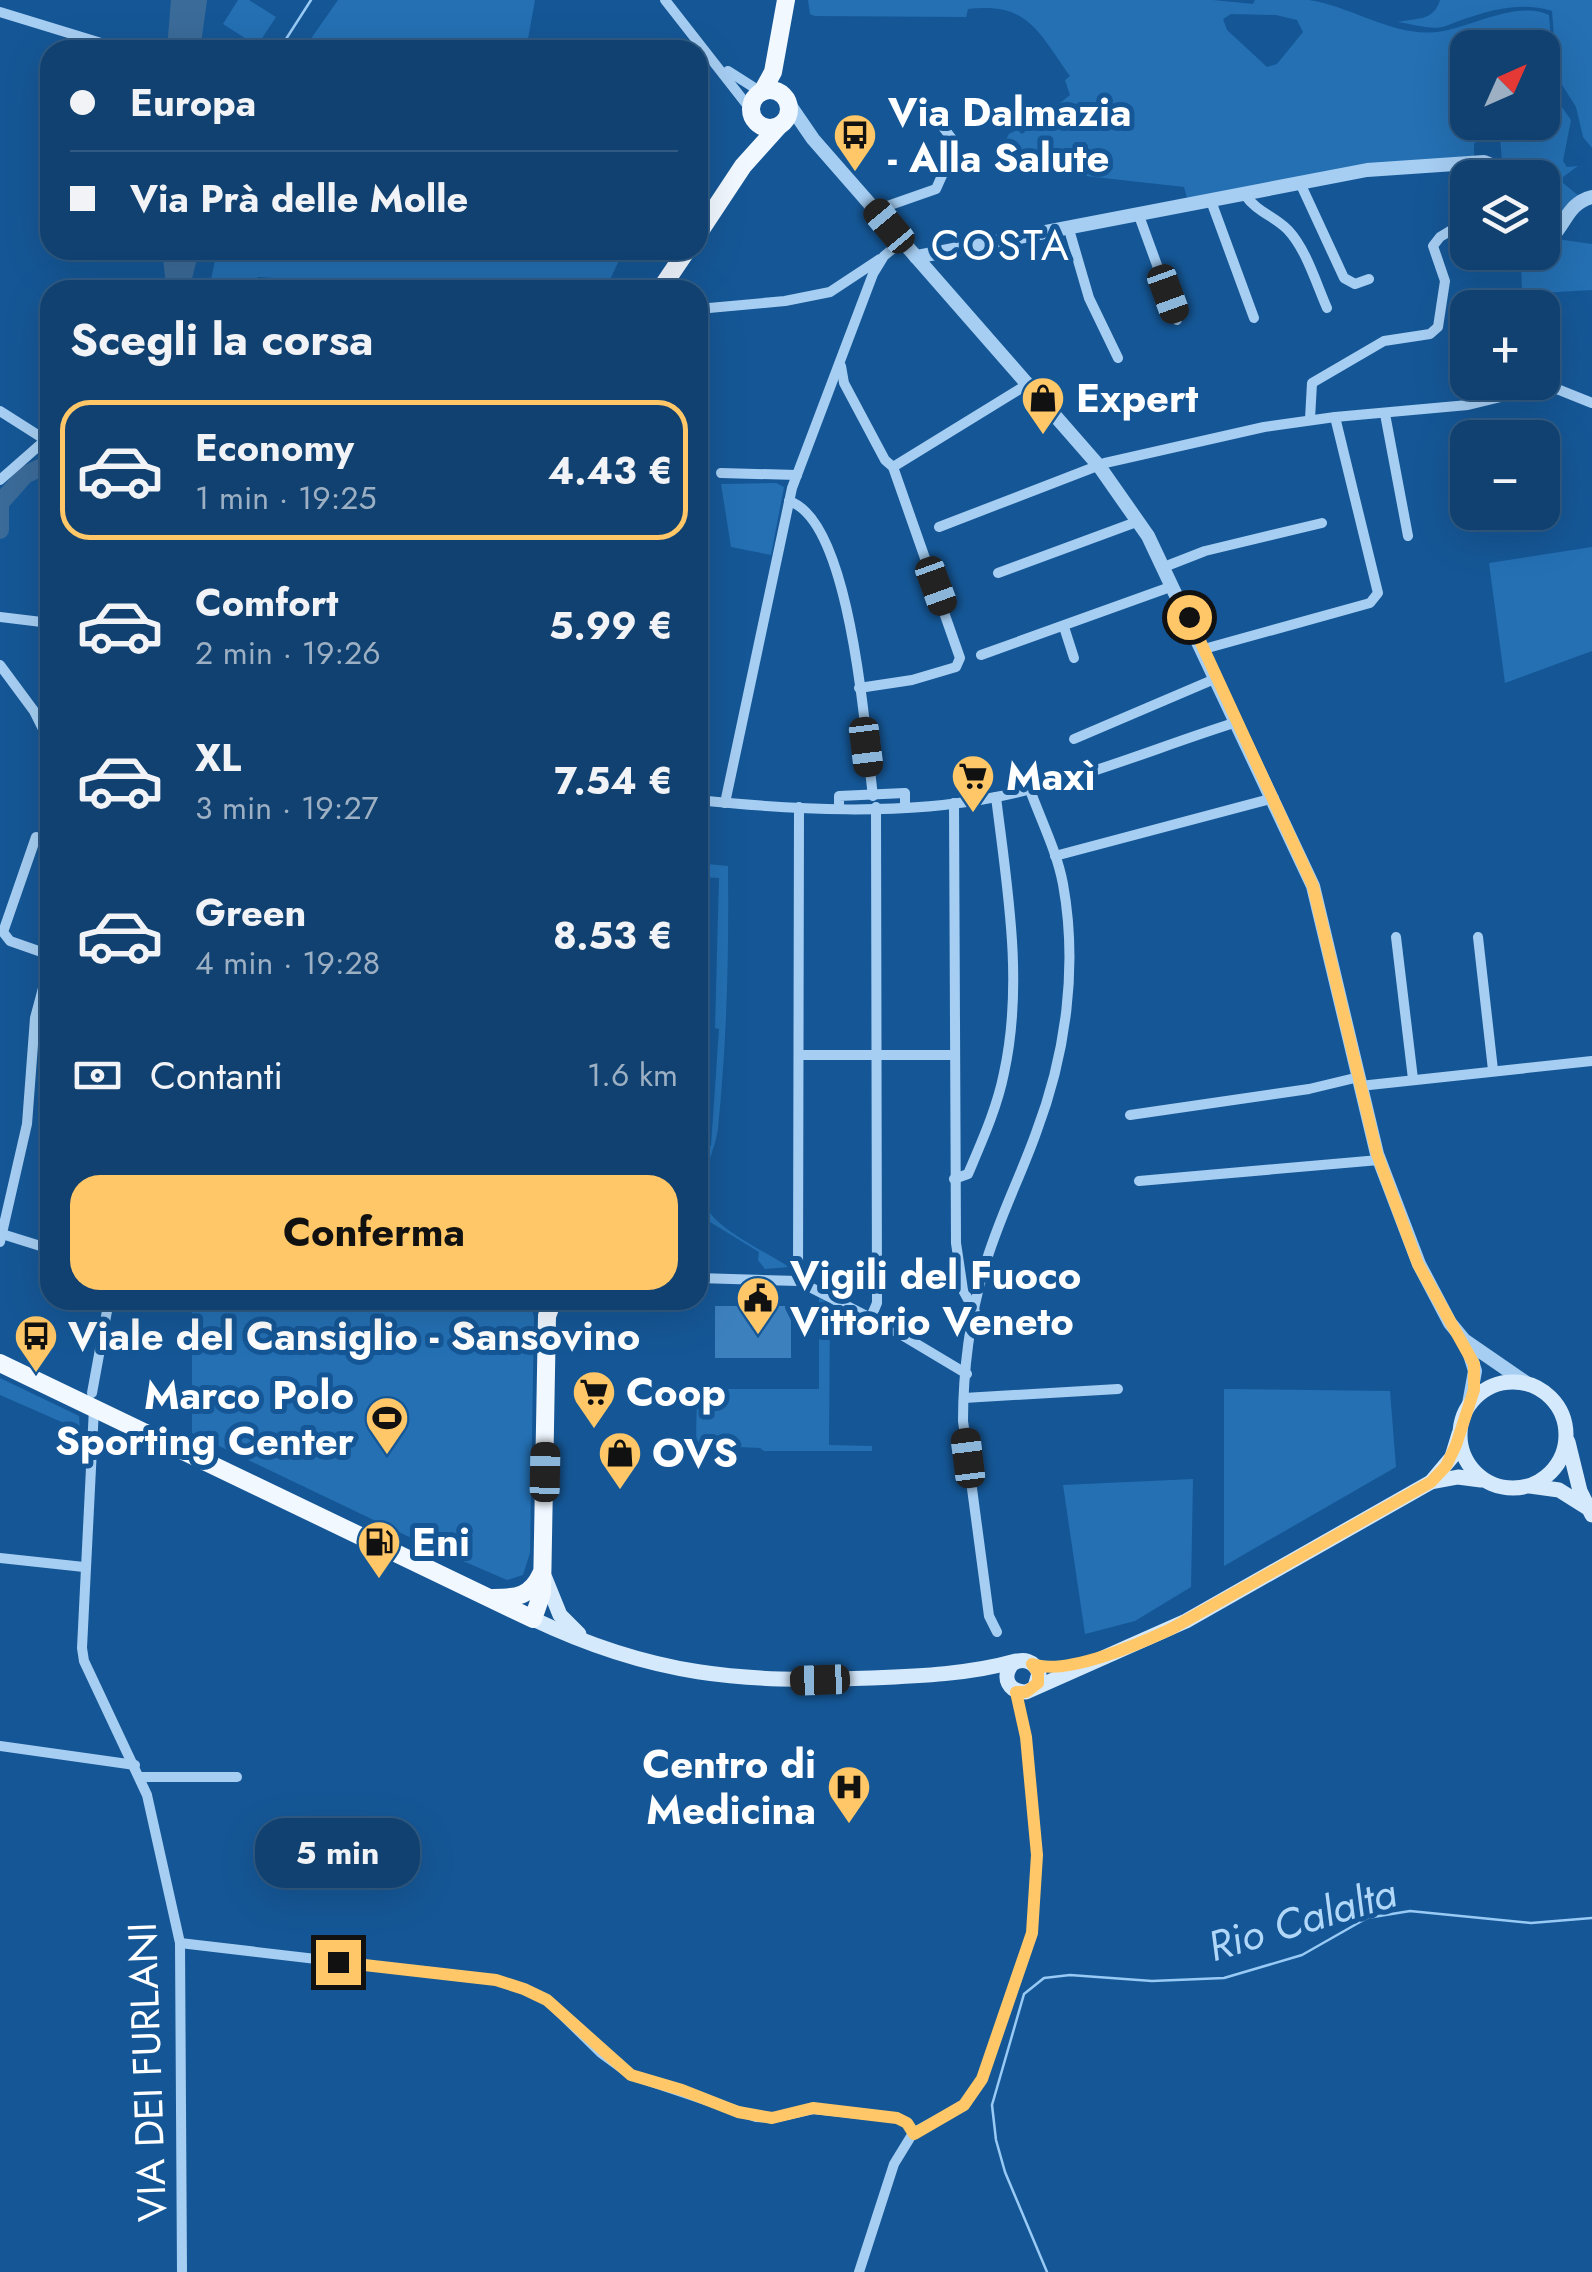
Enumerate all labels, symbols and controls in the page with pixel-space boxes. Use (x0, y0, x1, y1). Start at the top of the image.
north arrow (1450, 30, 1560, 140)
map controls (1450, 30, 1560, 530)
text: Europa (130, 75, 256, 130)
place label: Via Dalmazia - Alla Salute (887, 83, 1132, 187)
bus stop icon: Via Dalmazia - Alla Salute (832, 112, 878, 173)
button: layers (1450, 160, 1560, 270)
text: Via Prà delle Molle (130, 171, 468, 226)
car (858, 193, 920, 259)
district label: COSTA (931, 215, 1071, 276)
car (1144, 261, 1192, 327)
button: + (1450, 290, 1560, 400)
text: Scegli la corsa (70, 307, 374, 372)
place label: Expert (1076, 369, 1198, 427)
shop icon: Expert (1020, 375, 1066, 436)
text: Economy (195, 420, 354, 475)
button: − (1450, 420, 1560, 530)
icon: car (75, 425, 165, 515)
text: 4.43 € (548, 443, 673, 498)
text: 1 min · 19:25 (195, 475, 377, 521)
car (912, 553, 960, 619)
text: Comfort (195, 575, 338, 630)
icon: car (75, 580, 165, 670)
route start (1167, 595, 1212, 640)
text: 5.99 € (549, 598, 673, 653)
text: 2 min · 19:26 (195, 630, 381, 676)
car (847, 715, 885, 779)
text: XL (195, 730, 241, 785)
icon: car (75, 735, 165, 825)
place label: Maxì (1006, 747, 1096, 805)
text: 7.54 € (554, 753, 673, 808)
supermarket icon: Maxì (950, 753, 996, 814)
text: 3 min · 19:27 (195, 785, 378, 831)
text: Green (195, 885, 306, 940)
icon: car (75, 890, 165, 980)
text: 8.53 € (553, 908, 673, 963)
text: 4 min · 19:28 (195, 940, 380, 986)
icon: cash (70, 1048, 125, 1103)
text: Contanti (150, 1048, 283, 1103)
text: 1.6 km (587, 1052, 678, 1098)
button: Conferma (70, 1175, 678, 1290)
place label: Vigili del Fuoco Vittorio Veneto (789, 1246, 1081, 1350)
public building icon: Vigili del Fuoco Vittorio Veneto (735, 1275, 781, 1336)
place label: Viale del Cansiglio - Sansovino (67, 1307, 640, 1365)
bus stop icon: Viale del Cansiglio - Sansovino (13, 1313, 59, 1374)
place label: Coop (626, 1363, 726, 1421)
place label: Marco Polo Sporting Center (55, 1366, 355, 1470)
supermarket icon: Coop (571, 1369, 617, 1430)
sports icon: Marco Polo Sporting Center (364, 1395, 410, 1456)
place label: OVS (652, 1424, 738, 1482)
car (949, 1426, 987, 1490)
shop icon: OVS (597, 1430, 643, 1491)
car (529, 1442, 561, 1502)
place label: Eni (412, 1513, 470, 1571)
fuel station icon: Eni (356, 1519, 402, 1580)
car (789, 1664, 851, 1696)
place label: Centro di Medicina (642, 1735, 816, 1839)
hospital icon: Centro di Medicina (826, 1764, 872, 1825)
callout: 5 min (255, 1817, 420, 1887)
text: 5 min (296, 1830, 379, 1876)
water label: Rio Calalta (1200, 1862, 1404, 1977)
street label: VIA DEI FURLANI (113, 1921, 181, 2223)
route end (316, 1940, 361, 1985)

